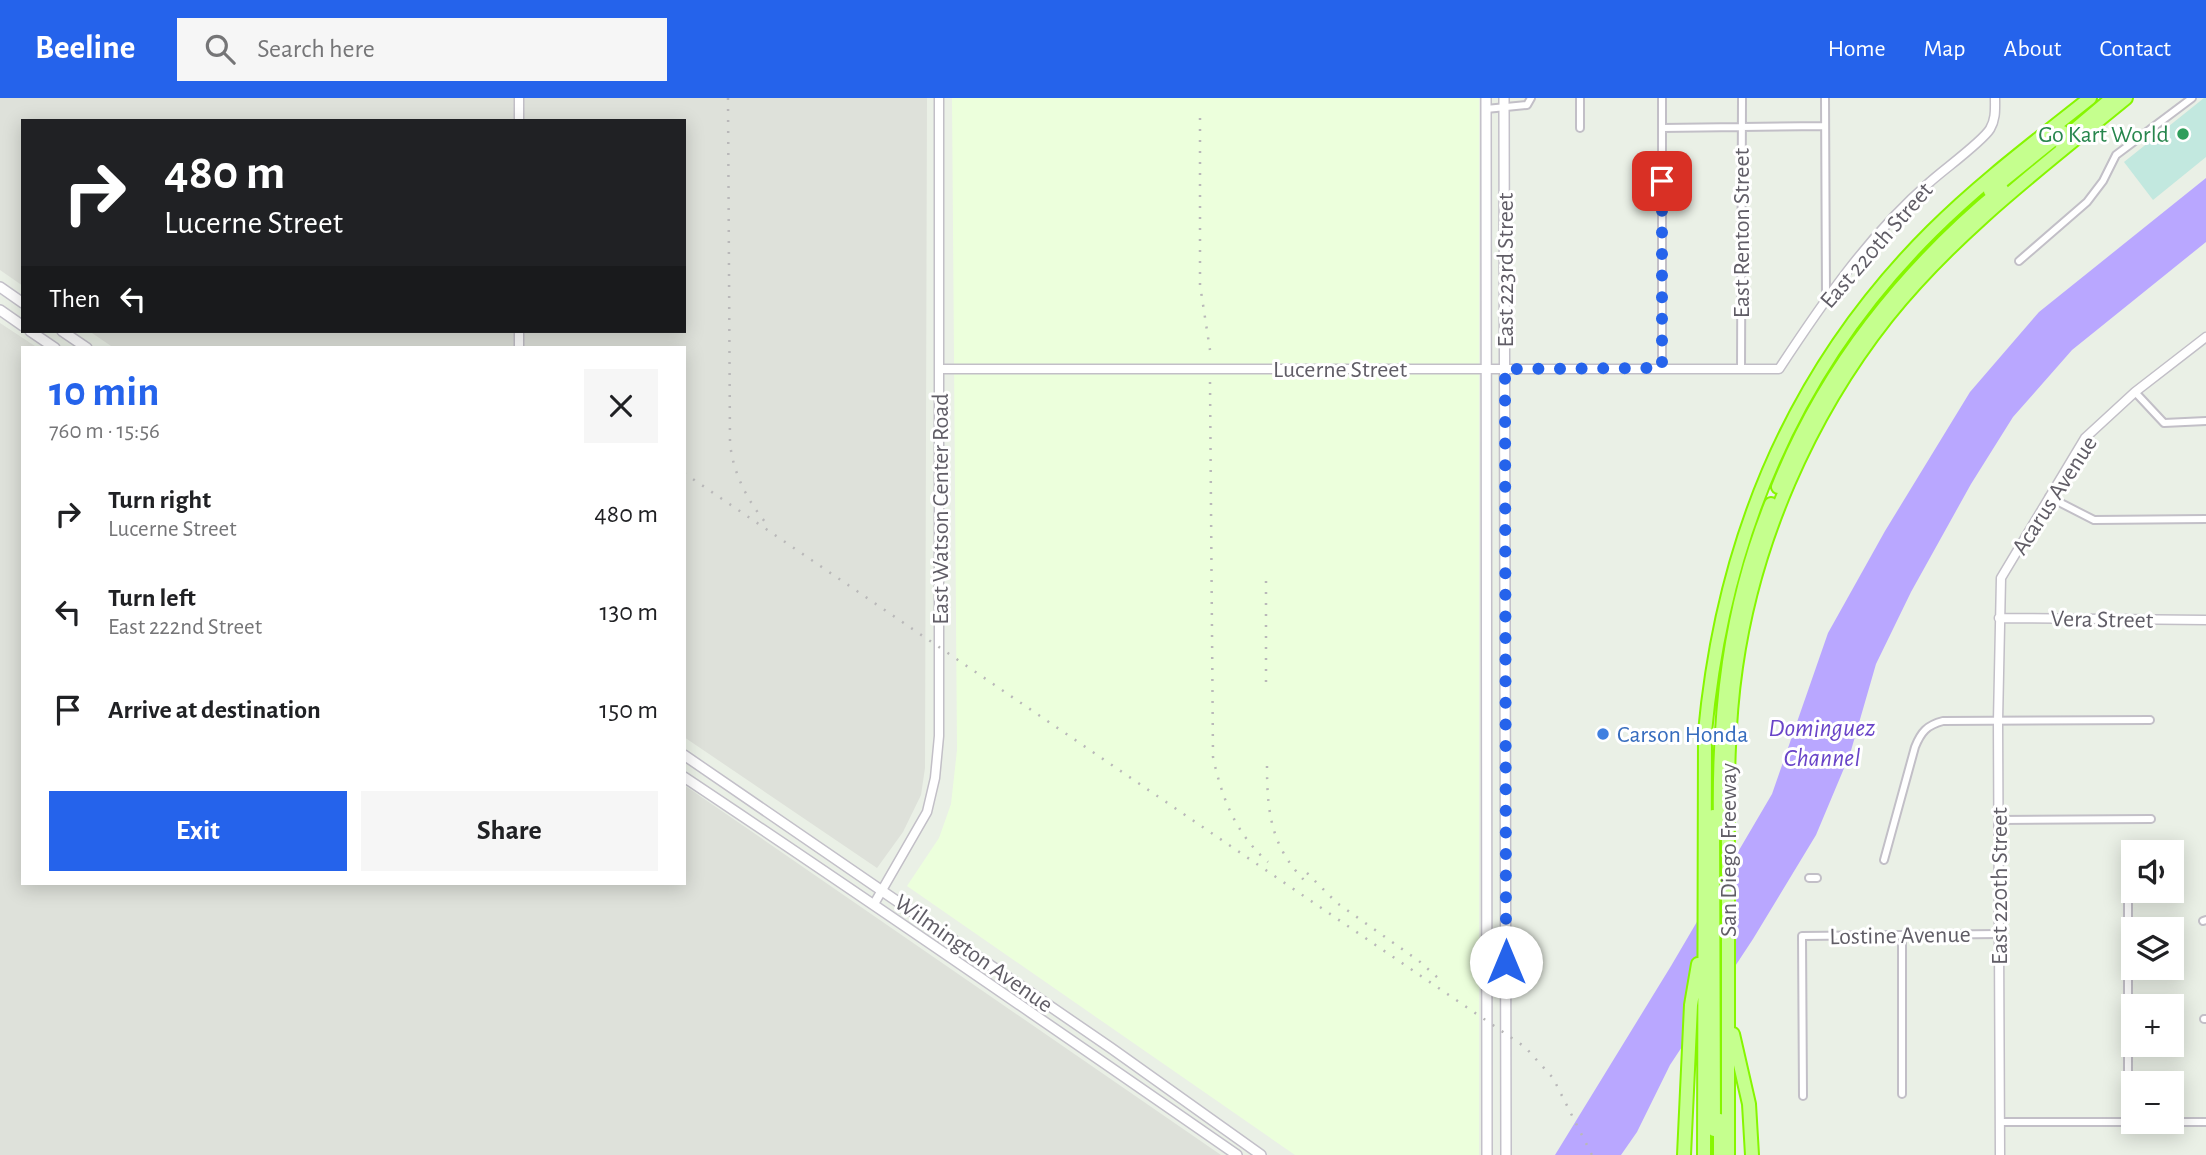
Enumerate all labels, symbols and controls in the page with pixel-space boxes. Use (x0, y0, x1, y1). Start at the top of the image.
search box (177, 18, 667, 81)
icon: search (201, 30, 239, 68)
text: Beeline (35, 32, 135, 65)
text: Search here (257, 36, 375, 62)
text: Home (1828, 37, 1886, 61)
text: Map (1924, 37, 1966, 61)
text: About (2004, 37, 2061, 61)
text: Contact (2099, 37, 2171, 61)
place label: Go Kart World (2038, 123, 2169, 147)
marker: Go Kart World (2175, 126, 2191, 142)
icon: right (49, 147, 140, 238)
street label: East Renton Street (1730, 148, 1754, 318)
text: 480 m (164, 149, 285, 198)
pin (1632, 151, 1692, 211)
icon: arrive (1643, 162, 1681, 200)
street label: East 220th Street (1816, 178, 1938, 313)
street label: East 223rd Street (1494, 192, 1518, 348)
text: Lucerne Street (164, 207, 343, 239)
icon: left (114, 280, 152, 318)
text: Then (49, 286, 100, 312)
street label: Lucerne Street (1273, 358, 1407, 382)
button: close (584, 369, 658, 443)
text: 10 min (49, 371, 159, 413)
street label: East Watson Center Road (929, 393, 953, 625)
text: 760 m · 15:56 (49, 420, 160, 443)
street label: Acarus Avenue (2008, 432, 2102, 559)
text: Turn right (108, 487, 211, 513)
icon: right (49, 495, 87, 533)
text: 480 m (594, 501, 658, 527)
text: Lucerne Street (108, 518, 237, 541)
text: Turn left (108, 585, 196, 611)
icon: left (49, 593, 87, 631)
text: 130 m (600, 599, 658, 625)
street label: Vera Street (2050, 607, 2154, 633)
text: East 222nd Street (108, 616, 262, 639)
icon: arrive (49, 691, 87, 729)
text: Arrive at destination (108, 697, 321, 723)
text: 150 m (599, 697, 658, 723)
water label: Dominguez Channel (1768, 715, 1876, 771)
place label: Carson Honda (1617, 723, 1748, 747)
marker: Carson Honda (1595, 726, 1611, 742)
street label: San Diego Freeway (1717, 763, 1741, 937)
button: Exit (49, 791, 347, 871)
button: Share (361, 791, 658, 871)
street label: East 220th Street (1988, 807, 2012, 965)
map controls (2121, 840, 2184, 1134)
button: sound (2121, 840, 2184, 903)
street label: Wilmington Avenue (890, 890, 1057, 1017)
button: layers (2121, 917, 2184, 980)
street label: Lostine Avenue (1829, 923, 1971, 949)
position arrow (1469, 925, 1543, 999)
button: + (2121, 994, 2184, 1057)
button: − (2121, 1071, 2184, 1134)

